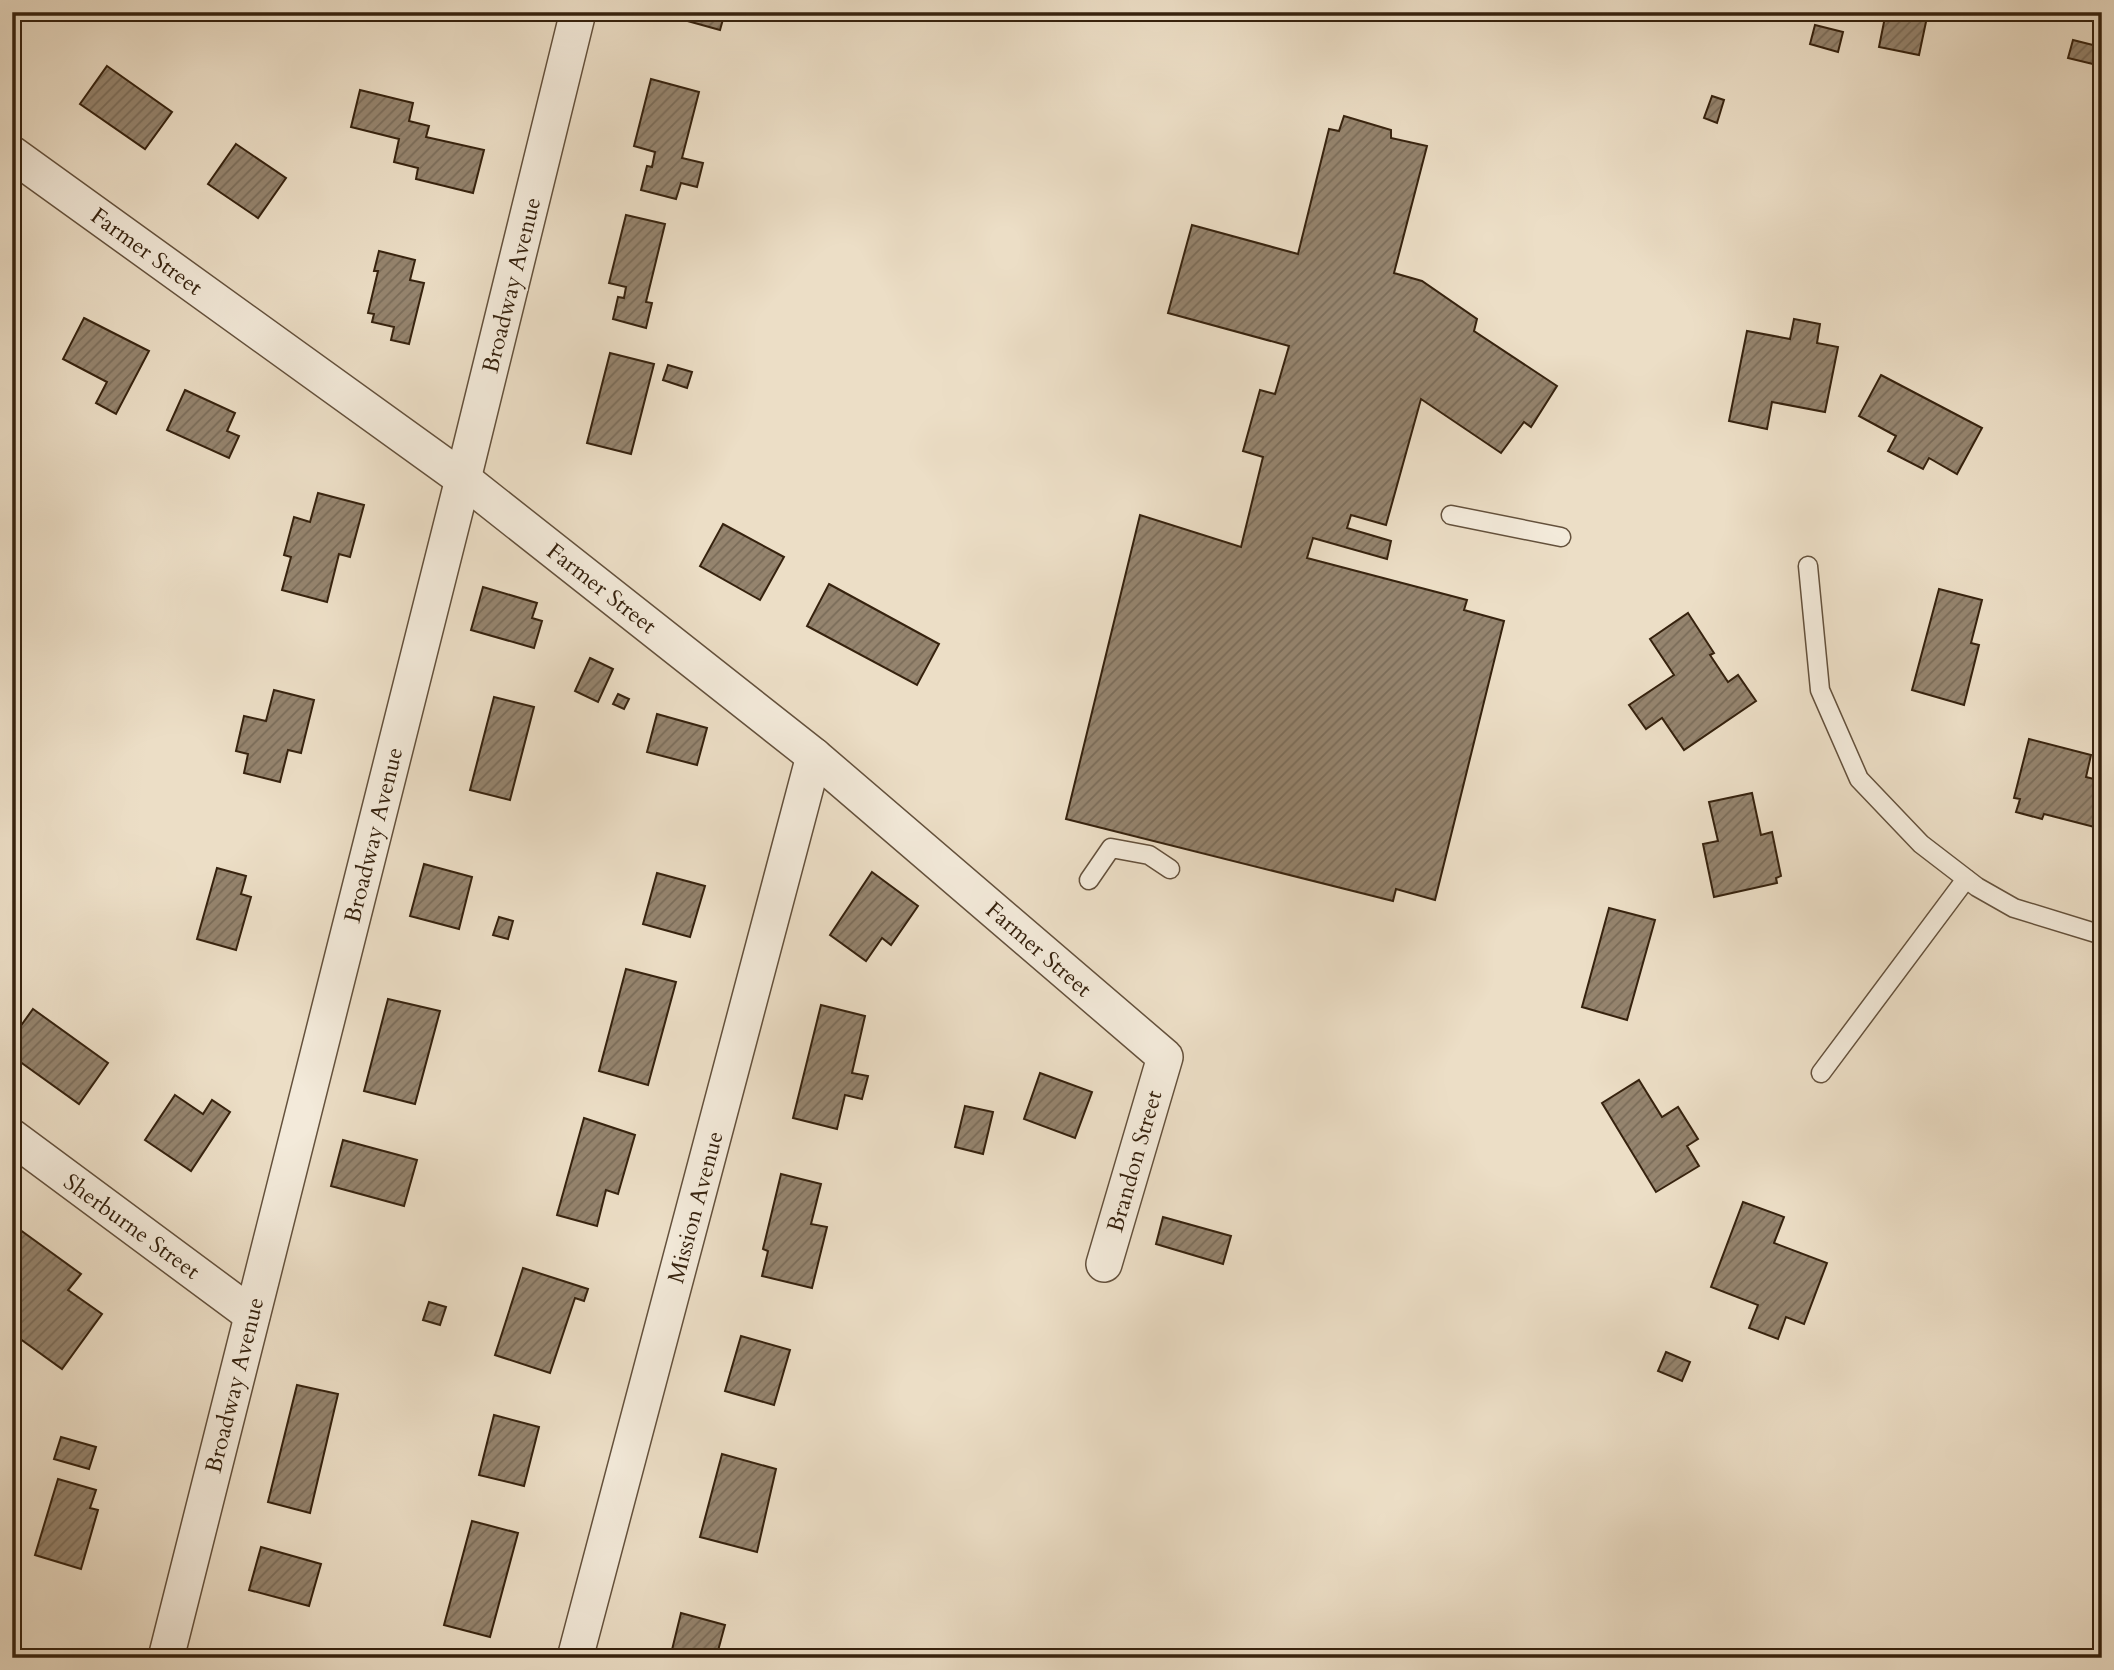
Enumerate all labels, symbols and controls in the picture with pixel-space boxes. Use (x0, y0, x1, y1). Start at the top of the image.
street label: Broadway Avenue (475, 194, 548, 376)
street label: Farmer Street (85, 200, 209, 303)
street label: Farmer Street (540, 536, 663, 641)
street label: Broadway Avenue (337, 744, 410, 926)
street label: Farmer Street (979, 895, 1098, 1004)
street label: Brandon Street (1099, 1087, 1170, 1236)
street label: Mission Avenue (660, 1128, 731, 1287)
street label: Sherburne Street (57, 1166, 206, 1286)
street label: Broadway Avenue (198, 1294, 271, 1476)

